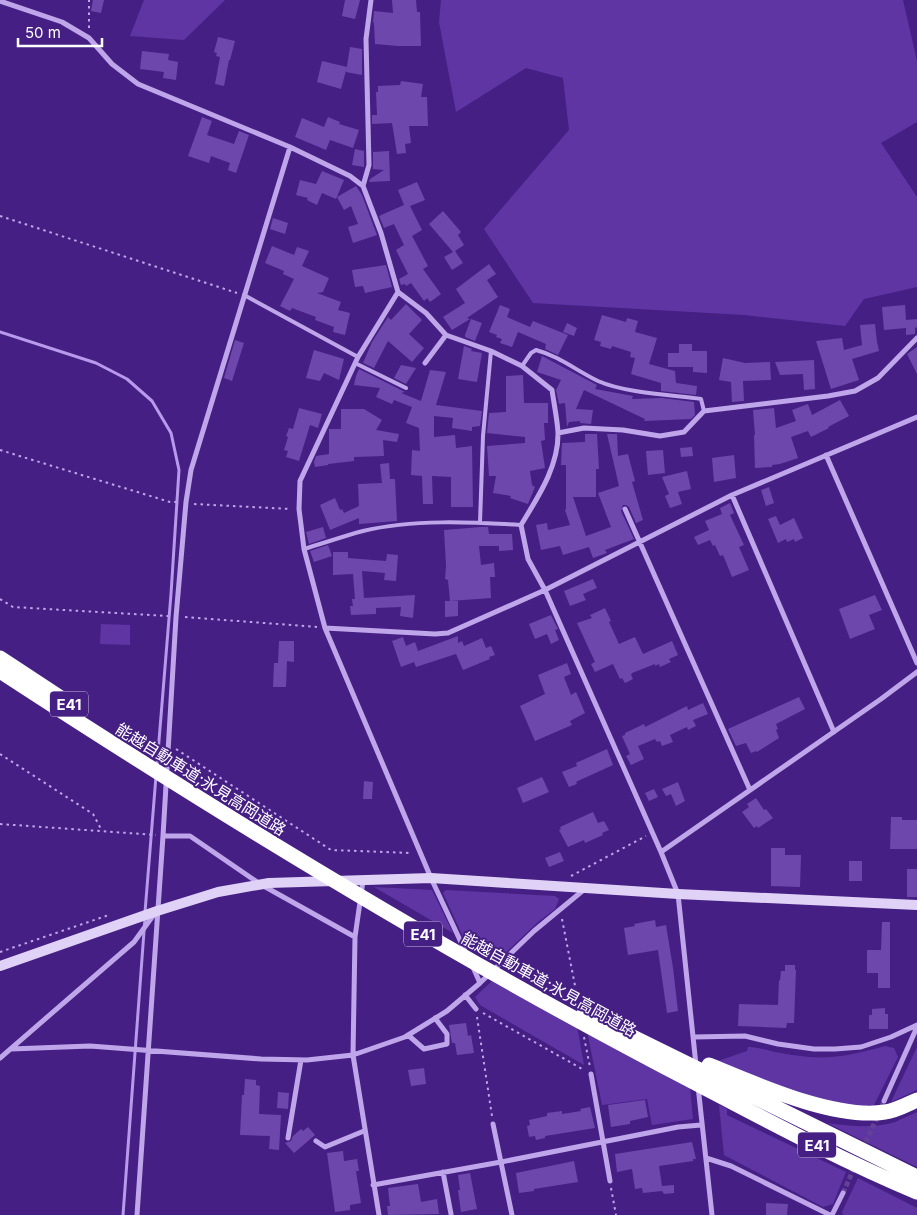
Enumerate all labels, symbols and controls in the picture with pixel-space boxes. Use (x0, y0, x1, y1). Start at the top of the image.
scale bar (18, 15, 101, 47)
text: 50 m (25, 23, 61, 42)
road number: E41 (50, 692, 88, 716)
street label: 能越自動車道;氷見高岡道路 (112, 718, 290, 840)
road number: E41 (404, 922, 442, 946)
street label: 能越自動車道;氷見高岡道路 (458, 928, 640, 1040)
road number: E41 (798, 1132, 836, 1158)

